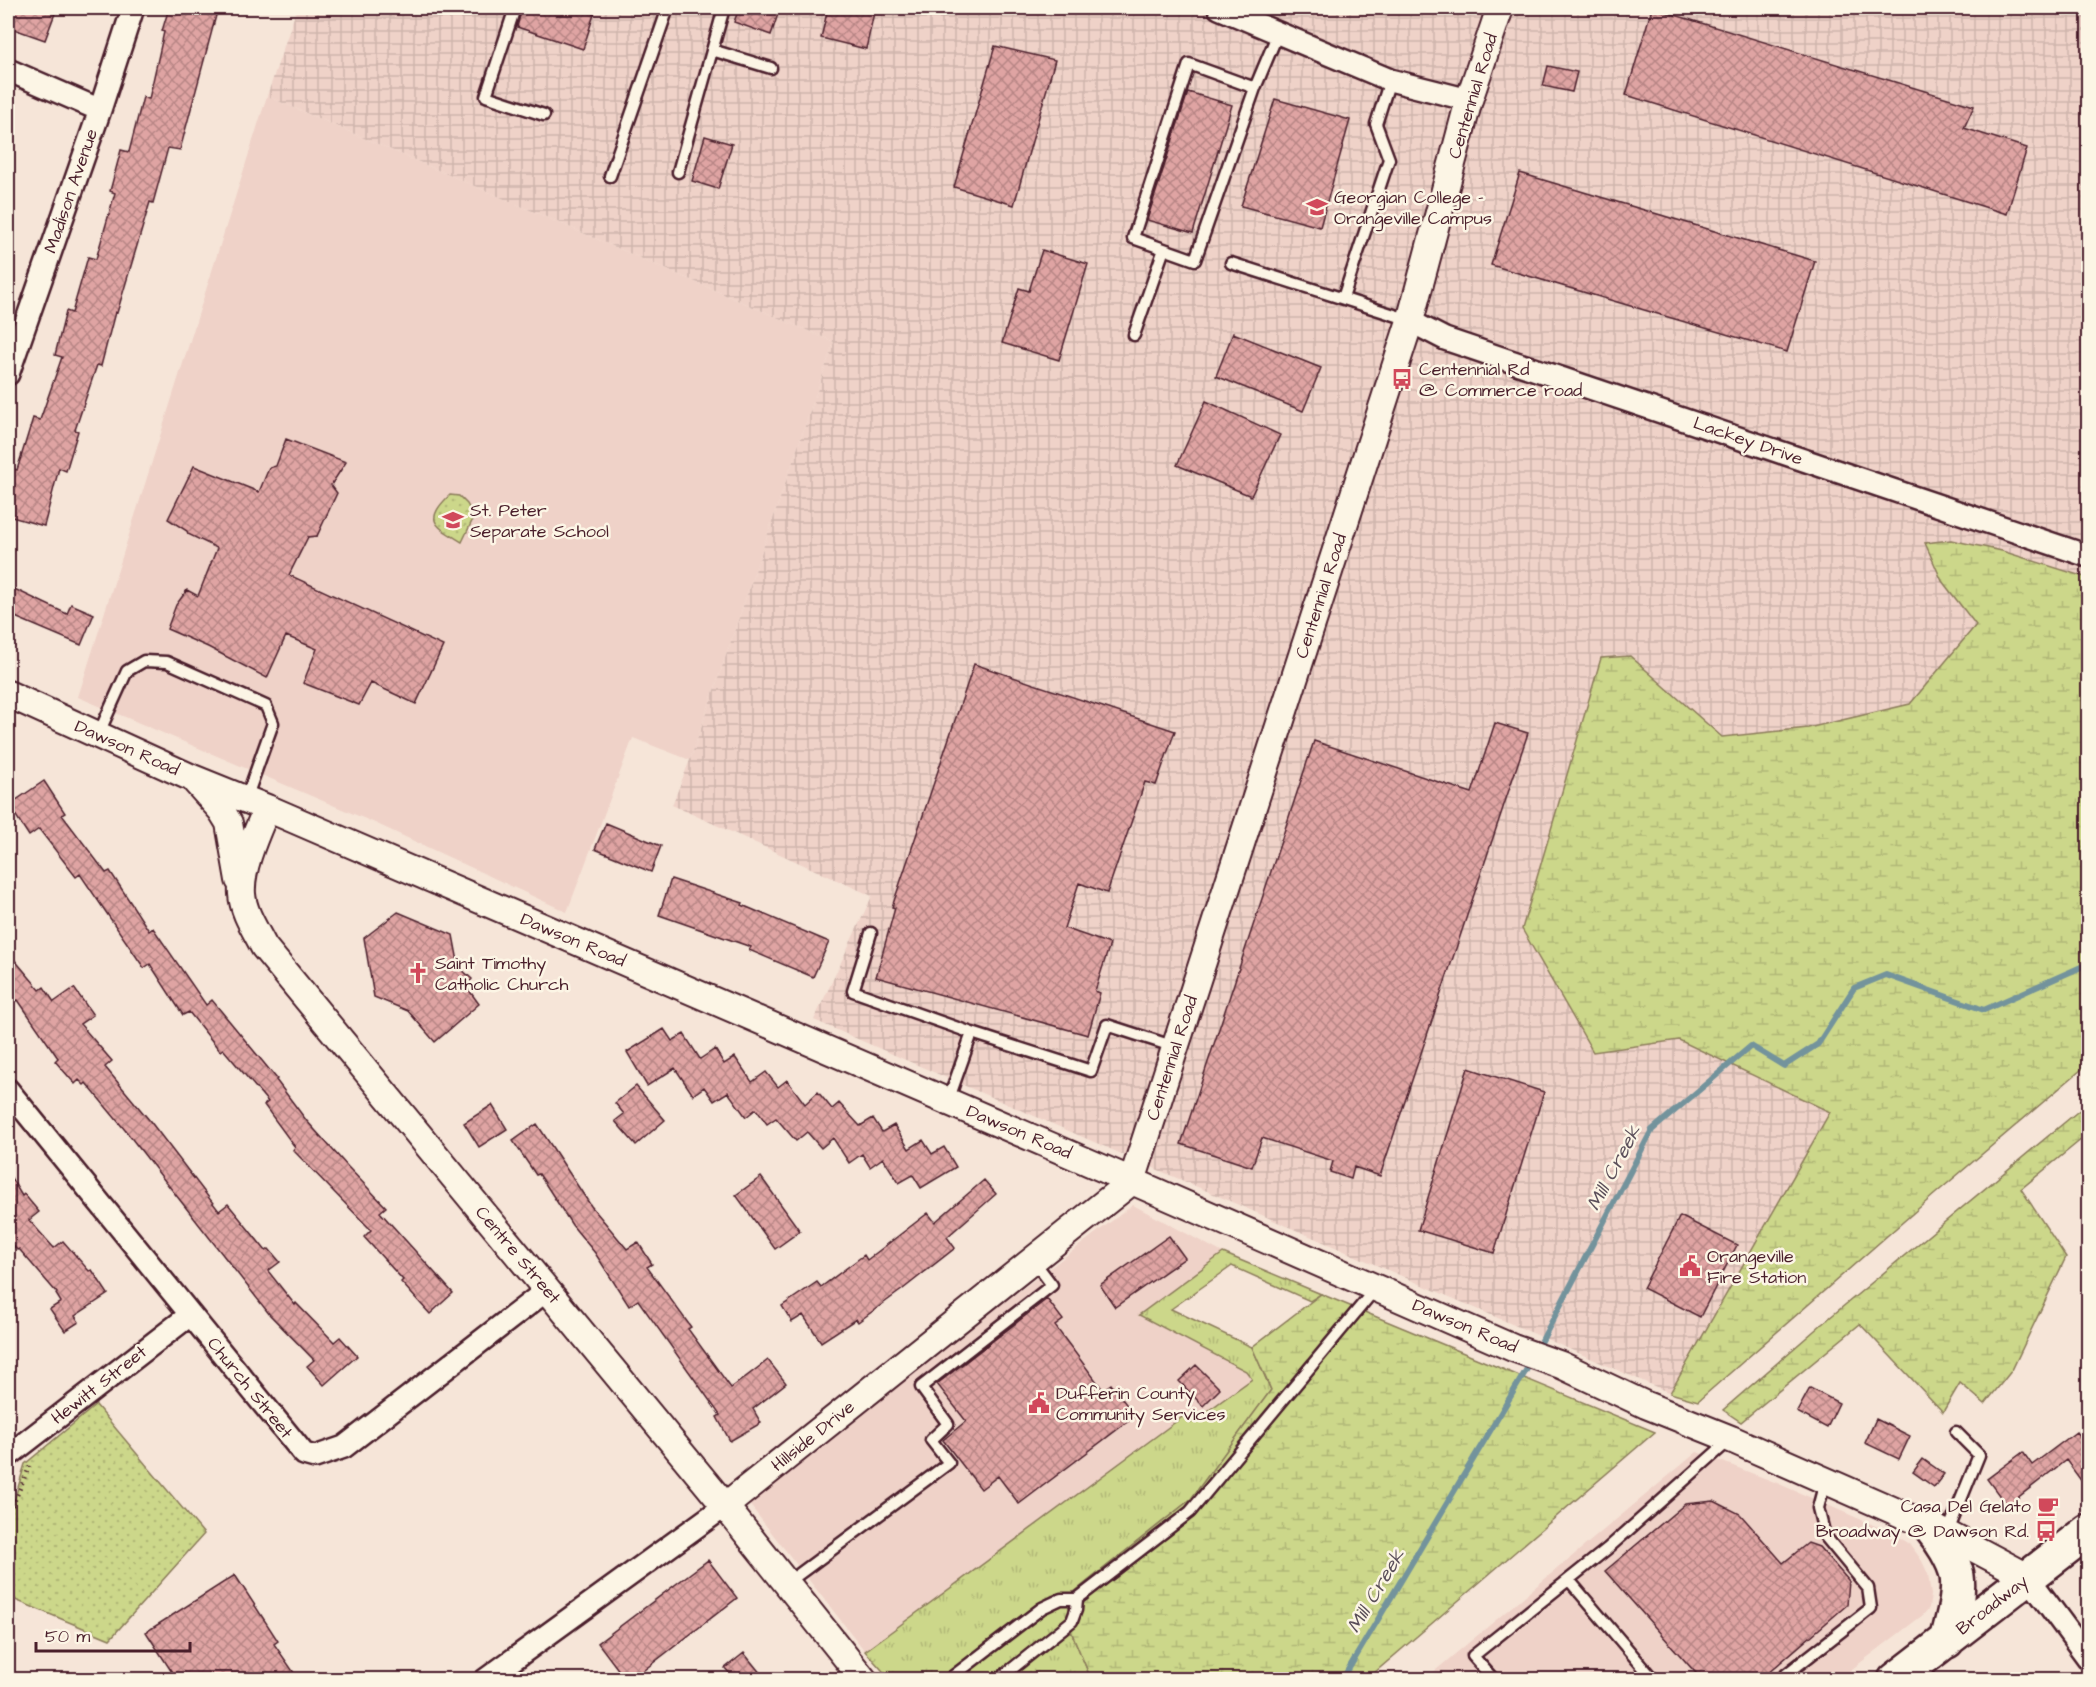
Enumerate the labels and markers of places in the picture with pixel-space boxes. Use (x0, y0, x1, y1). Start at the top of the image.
place label: Georgian College - Orangeville Campus (1334, 185, 1492, 232)
school or university icon: Georgian College - Orangeville Campus (1305, 195, 1329, 219)
place label: Centennial Rd @ Commerce road (1419, 357, 1582, 403)
bus stop icon: Centennial Rd @ Commerce road (1390, 367, 1414, 391)
place label: St. Peter Separate School (470, 498, 609, 544)
school or university icon: St. Peter Separate School (441, 508, 465, 532)
place label: Saint Timothy Catholic Church (435, 951, 568, 997)
church icon: Saint Timothy Catholic Church (406, 961, 430, 985)
place label: Orangeville Fire Station (1707, 1244, 1806, 1290)
public building icon: Orangeville Fire Station (1678, 1254, 1702, 1278)
place label: Dufferin County Community Services (1056, 1381, 1226, 1428)
public building icon: Dufferin County Community Services (1027, 1391, 1051, 1415)
place label: Casa Del Gelato (1901, 1494, 2031, 1519)
cafe icon: Casa Del Gelato (2036, 1494, 2060, 1518)
place label: Broadway @ Dawson Rd. (1816, 1519, 2029, 1545)
bus stop icon: Broadway @ Dawson Rd. (2034, 1519, 2058, 1543)

